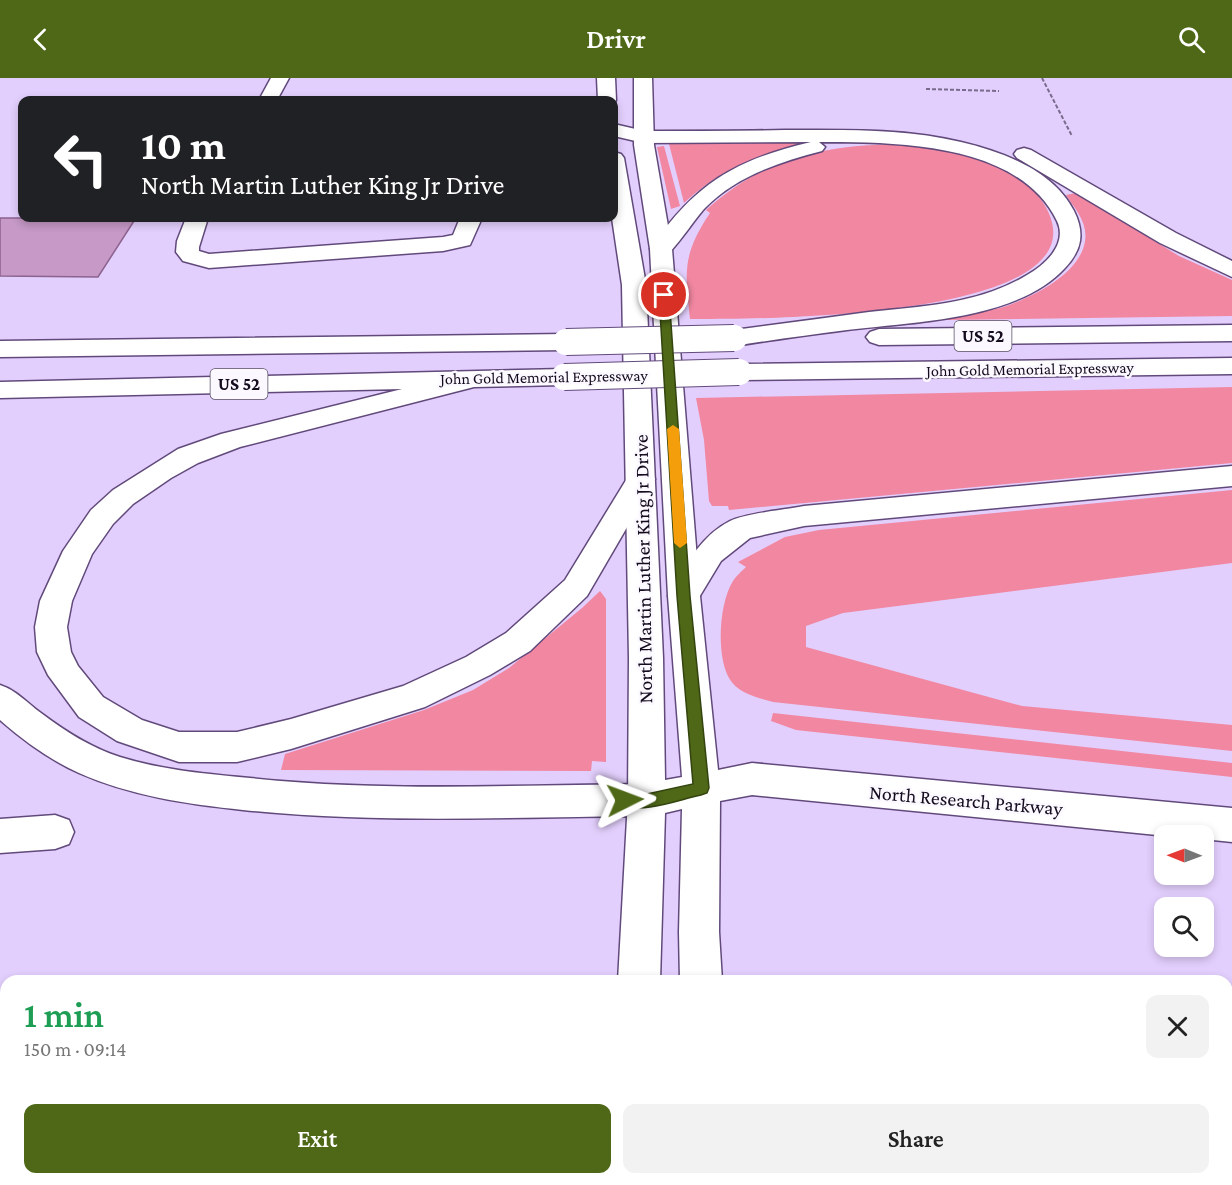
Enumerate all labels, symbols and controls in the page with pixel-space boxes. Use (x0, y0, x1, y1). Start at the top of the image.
icon: back (24, 23, 57, 56)
icon: search (1175, 23, 1208, 56)
text: Drivr (586, 24, 646, 54)
icon: left (42, 120, 120, 198)
text: 10 m (141, 121, 226, 168)
text: North Martin Luther King Jr Drive (141, 170, 504, 200)
pin (638, 269, 689, 320)
icon: arrive (647, 278, 680, 311)
road number: US 52 (954, 321, 1012, 351)
street label: John Gold Memorial Expressway (924, 359, 1135, 380)
street label: John Gold Memorial Expressway (438, 367, 649, 388)
road number: US 52 (210, 369, 268, 399)
street label: North Martin Luther King Jr Drive (630, 434, 657, 704)
position arrow (593, 768, 657, 832)
street label: North Research Parkway (868, 781, 1064, 820)
north arrow (1154, 825, 1214, 885)
map controls (1154, 825, 1214, 957)
button: search (1154, 897, 1214, 957)
text: 1 min (24, 995, 104, 1035)
button: close (1146, 995, 1209, 1058)
text: 150 m · 09:14 (24, 1038, 126, 1060)
button: Exit (24, 1104, 611, 1173)
button: Share (623, 1104, 1209, 1173)

